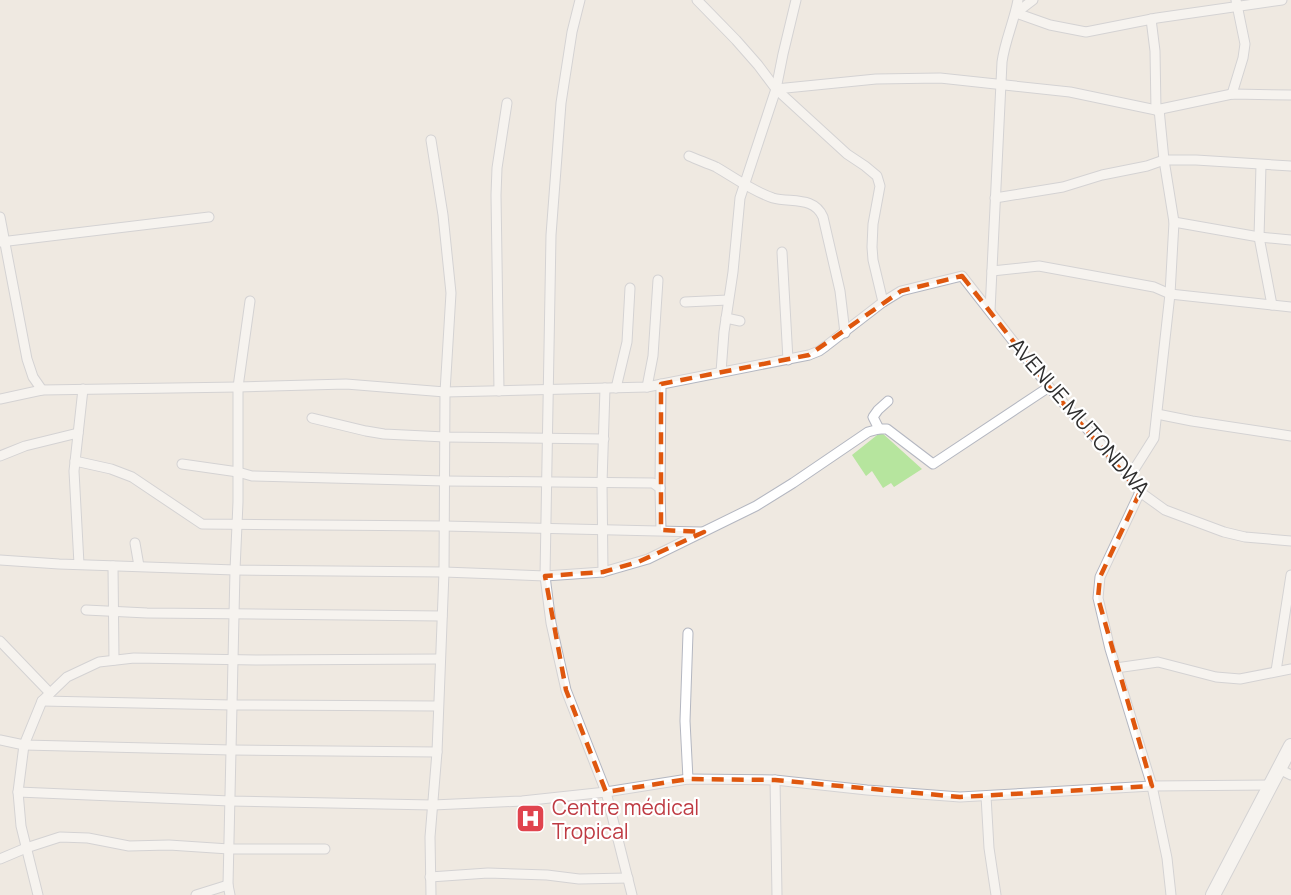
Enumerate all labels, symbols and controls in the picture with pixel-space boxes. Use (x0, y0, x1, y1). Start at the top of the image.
street label: AVENUE MUTONDWA (1003, 332, 1157, 502)
place label: Centre médical Tropical (552, 793, 699, 845)
hospital icon: Centre médical Tropical (515, 803, 547, 835)

